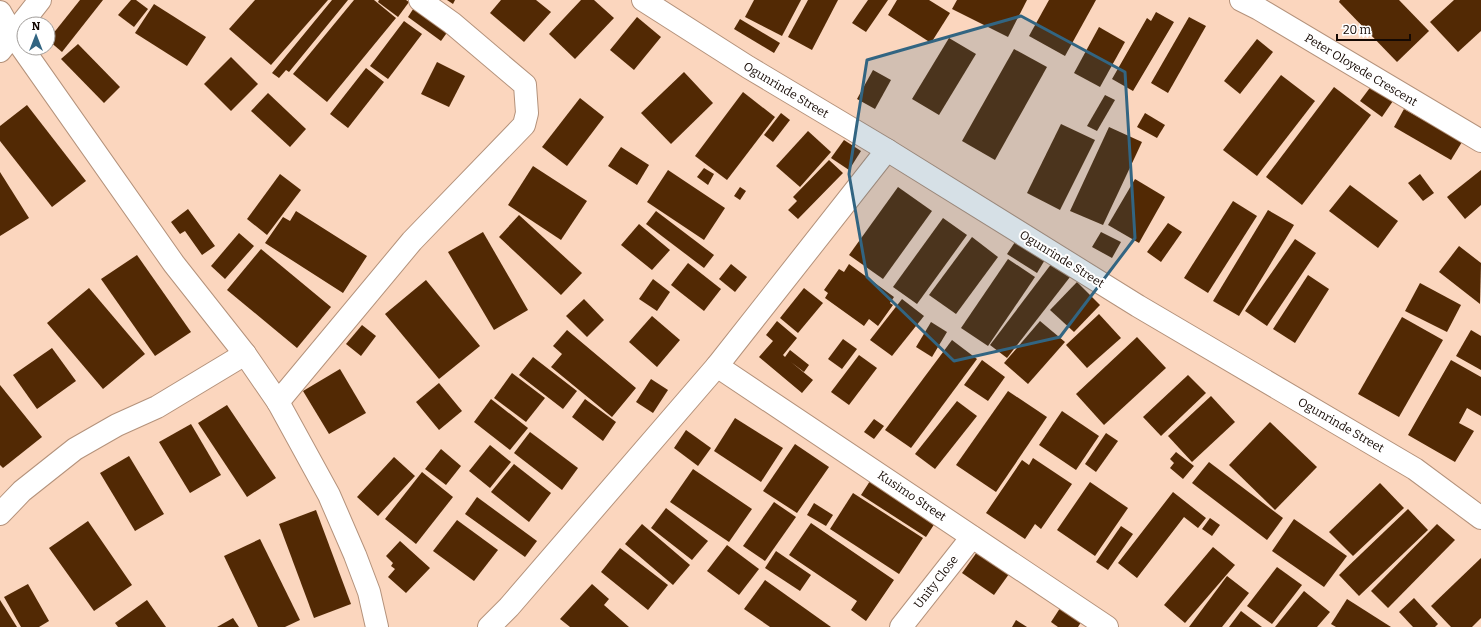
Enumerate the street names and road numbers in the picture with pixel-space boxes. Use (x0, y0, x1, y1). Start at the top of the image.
street label: Peter Oloyede Crescent (1302, 31, 1420, 110)
street label: Ogunrinde Street (741, 59, 832, 121)
street label: Ogunrinde Street (1017, 227, 1107, 291)
street label: Ogunrinde Street (1296, 395, 1387, 456)
street label: Kusimo Street (875, 468, 949, 524)
street label: Unity Close (911, 553, 961, 611)

